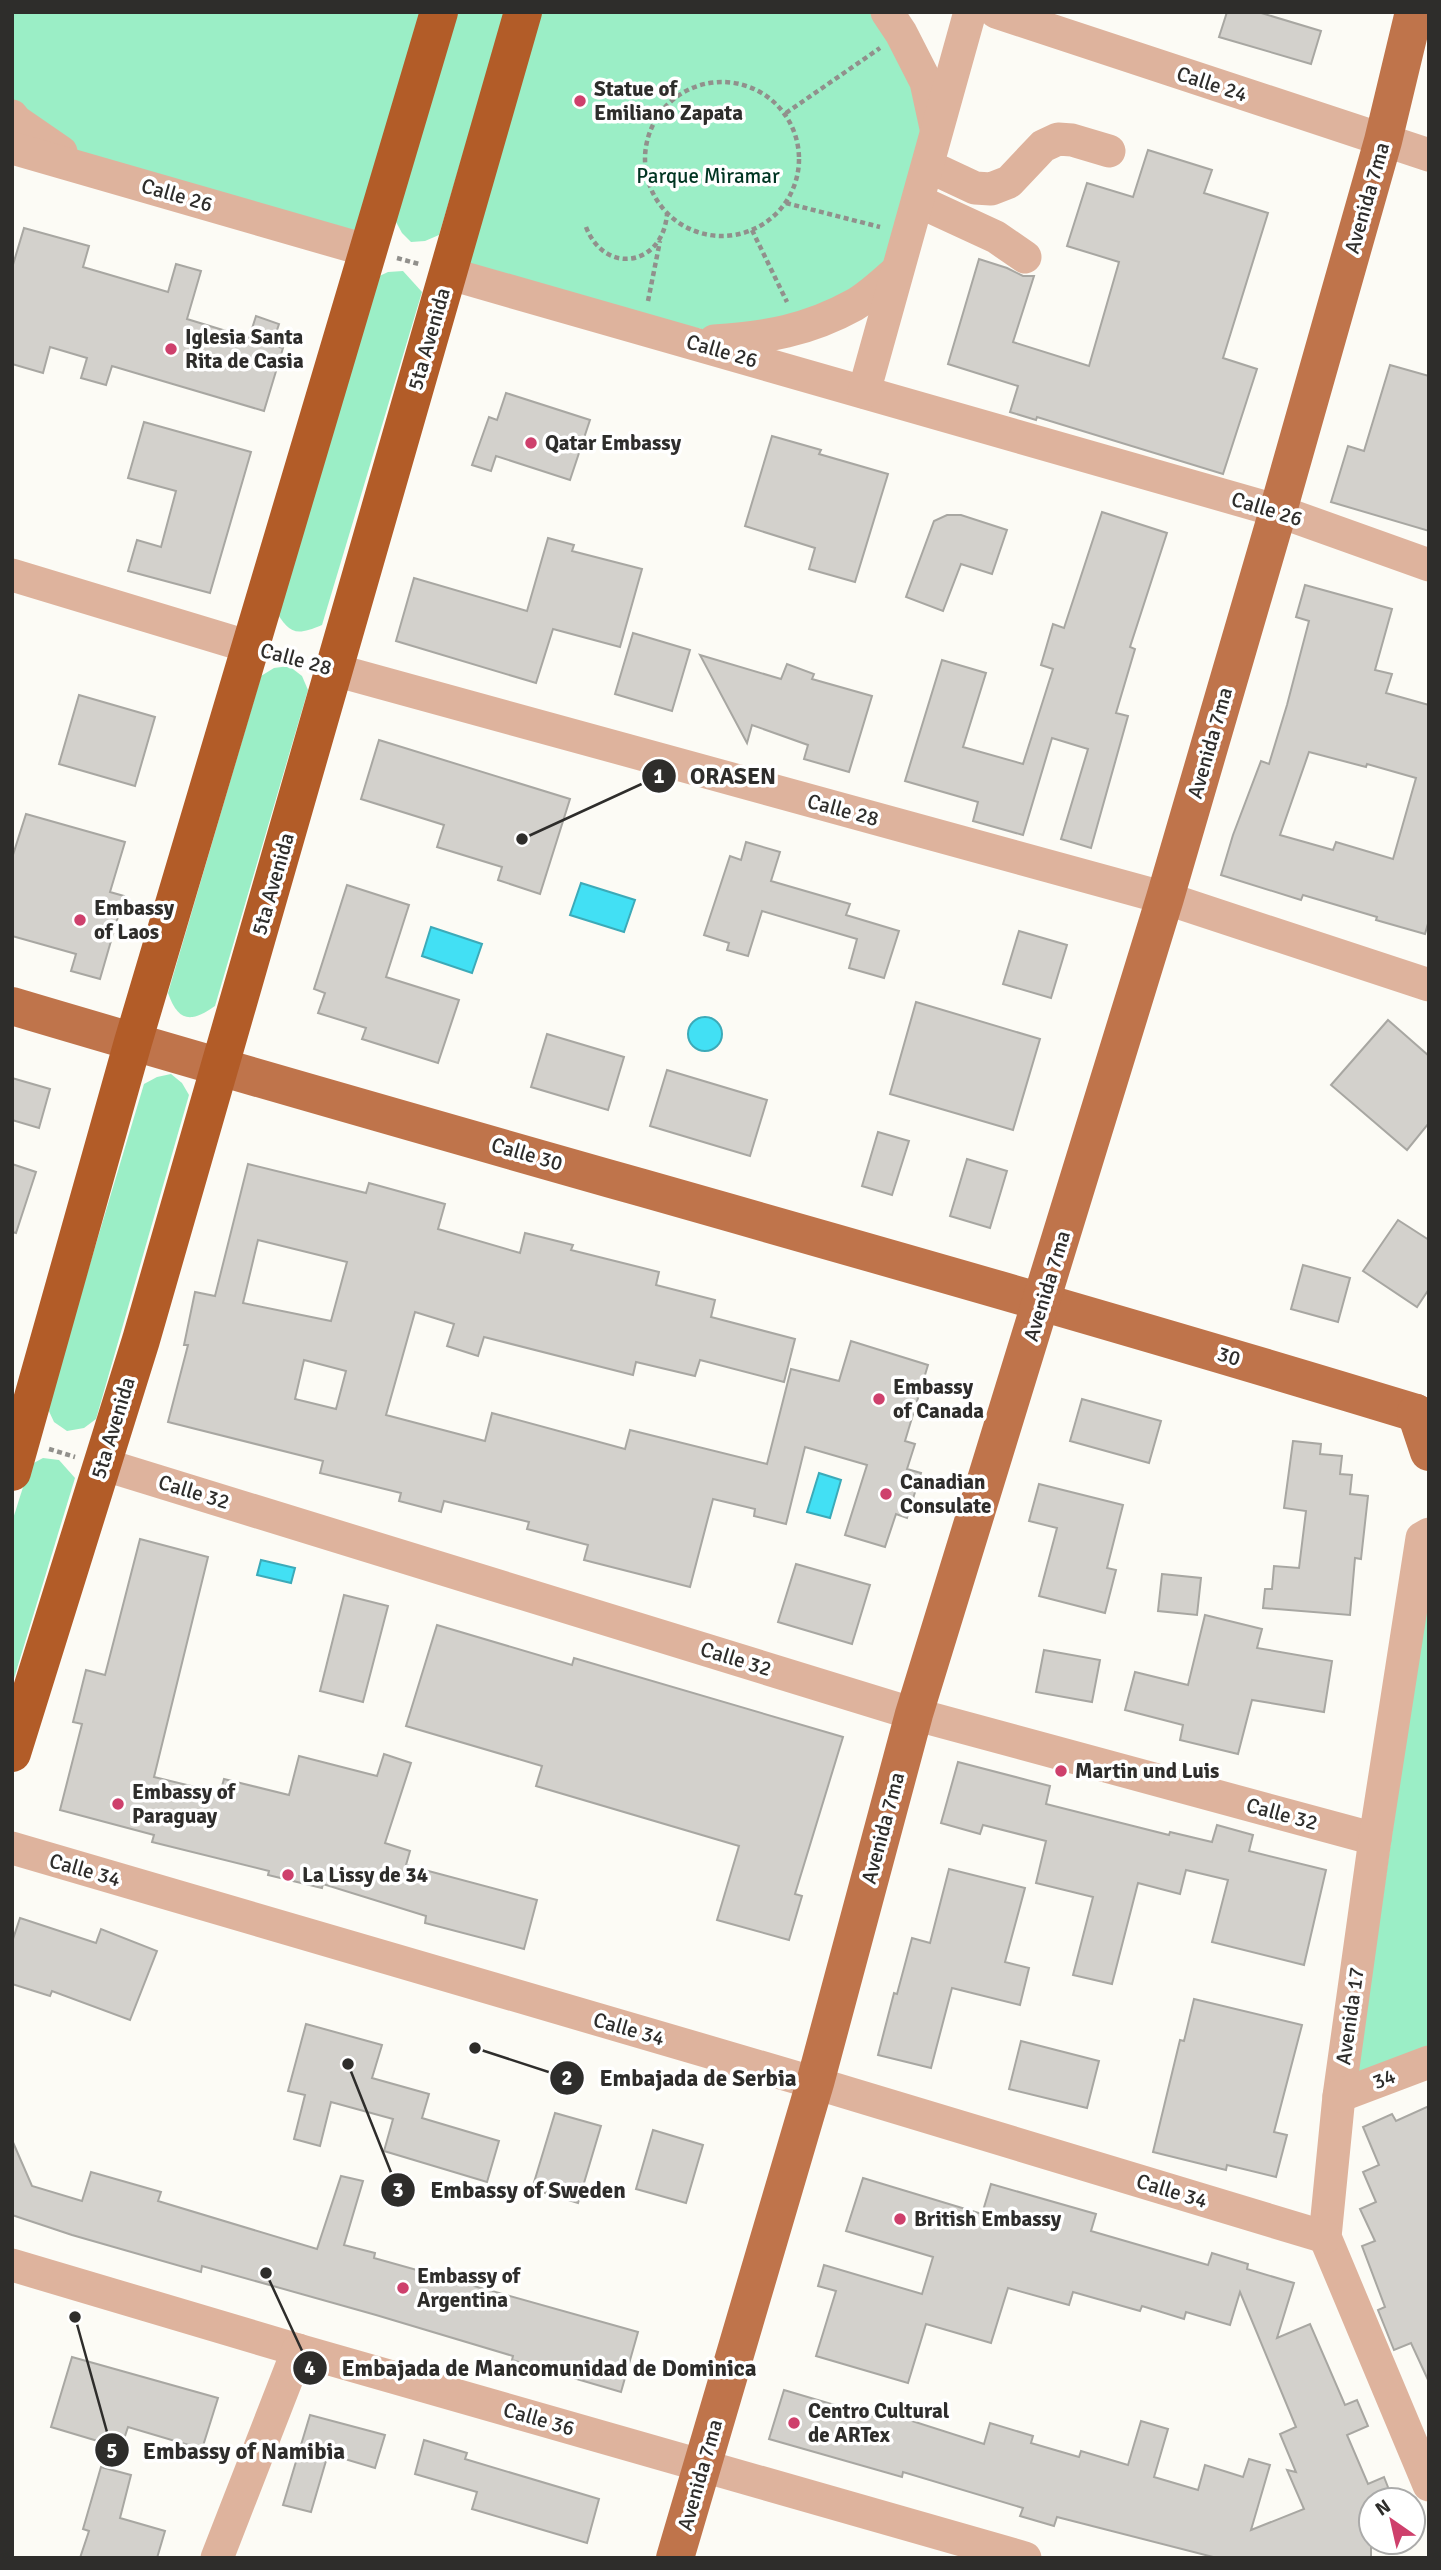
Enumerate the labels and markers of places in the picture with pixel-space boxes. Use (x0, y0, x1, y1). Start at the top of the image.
place label: Statue of Emiliano Zapata (594, 76, 743, 126)
marker: Statue of Emiliano Zapata (572, 93, 588, 109)
place label: Iglesia Santa Rita de Casia (185, 324, 304, 374)
marker: Iglesia Santa Rita de Casia (163, 341, 179, 357)
place label: Qatar Embassy (545, 430, 682, 456)
marker: Qatar Embassy (523, 435, 539, 451)
callout: ORASEN (641, 754, 790, 798)
place label: Embassy of Laos (94, 895, 175, 945)
marker: Embassy of Laos (72, 912, 88, 928)
place label: Embassy of Canada (893, 1374, 984, 1424)
marker: Embassy of Canada (871, 1391, 887, 1407)
place label: Canadian Consulate (900, 1469, 991, 1519)
marker: Canadian Consulate (878, 1486, 894, 1502)
place label: Martin und Luis (1075, 1758, 1219, 1784)
marker: Martin und Luis (1053, 1763, 1069, 1779)
place label: Embassy of Paraguay (132, 1779, 237, 1829)
marker: Embassy of Paraguay (110, 1796, 126, 1812)
place label: La Lissy de 34 (302, 1862, 428, 1888)
marker: La Lissy de 34 (280, 1867, 296, 1883)
callout: Embajada de Serbia (550, 2056, 810, 2100)
callout: Embassy of Sweden (381, 2168, 639, 2212)
place label: British Embassy (914, 2206, 1062, 2232)
marker: British Embassy (892, 2211, 908, 2227)
place label: Embassy of Argentina (417, 2263, 522, 2313)
marker: Embassy of Argentina (395, 2280, 411, 2296)
callout: Embajada de Mancomunidad de Dominica (292, 2346, 770, 2390)
place label: Centro Cultural de ARTex (808, 2398, 950, 2448)
marker: Centro Cultural de ARTex (786, 2415, 802, 2431)
callout: Embassy of Namibia (94, 2428, 359, 2472)

